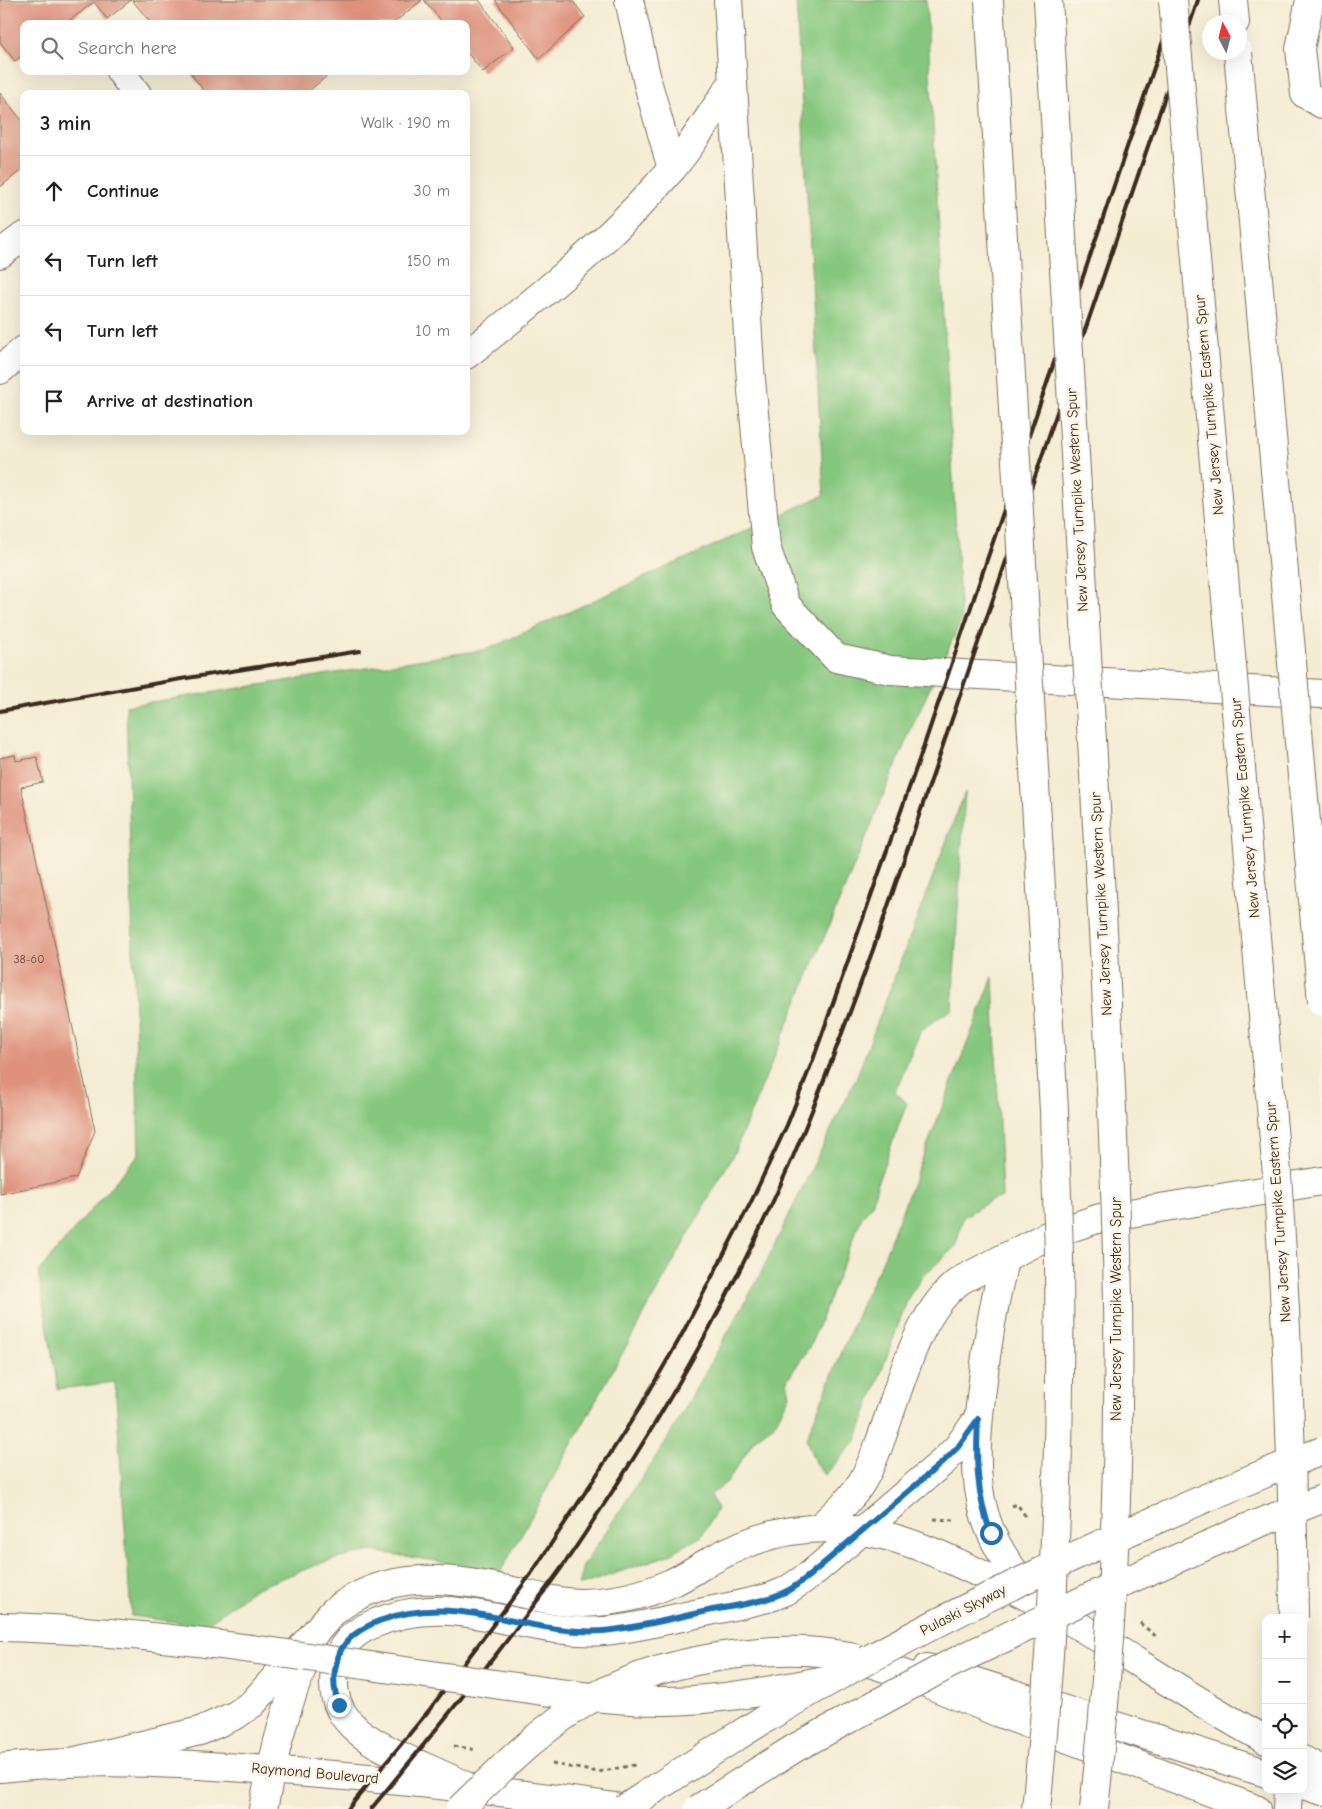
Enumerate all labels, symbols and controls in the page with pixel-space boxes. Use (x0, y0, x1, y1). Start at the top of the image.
north arrow (1202, 15, 1247, 60)
search box (20, 20, 470, 75)
icon: search (38, 34, 66, 62)
text: Search here (78, 37, 177, 59)
text: 3 min (40, 111, 91, 135)
text: Walk · 190 m (361, 114, 450, 132)
icon: ahead (40, 177, 68, 205)
text: Continue (87, 180, 159, 202)
text: 30 m (414, 182, 450, 200)
icon: left (40, 247, 68, 275)
text: Turn left (87, 250, 158, 272)
text: 150 m (407, 252, 450, 270)
street label: New Jersey Turnpike Eastern Spur (1190, 294, 1228, 516)
icon: left (40, 317, 68, 345)
text: Turn left (87, 320, 158, 342)
text: 10 m (415, 322, 450, 340)
icon: arrive (40, 387, 68, 415)
street label: New Jersey Turnpike Western Spur (1062, 388, 1092, 612)
text: Arrive at destination (87, 390, 253, 412)
street label: New Jersey Turnpike Eastern Spur (1226, 697, 1264, 919)
street label: New Jersey Turnpike Western Spur (1086, 792, 1116, 1016)
house number: 38-60 (14, 952, 44, 966)
street label: New Jersey Turnpike Eastern Spur (1261, 1101, 1295, 1323)
street label: New Jersey Turnpike Western Spur (1107, 1197, 1125, 1421)
route start (980, 1522, 1003, 1545)
street label: Pulaski Skyway (917, 1580, 1009, 1639)
map controls (1262, 1614, 1307, 1794)
button: + (1262, 1614, 1307, 1659)
button: − (1262, 1659, 1307, 1704)
route end (328, 1694, 351, 1717)
button: locate (1262, 1704, 1307, 1749)
button: layers (1262, 1749, 1307, 1794)
street label: Raymond Boulevard (251, 1758, 379, 1788)

